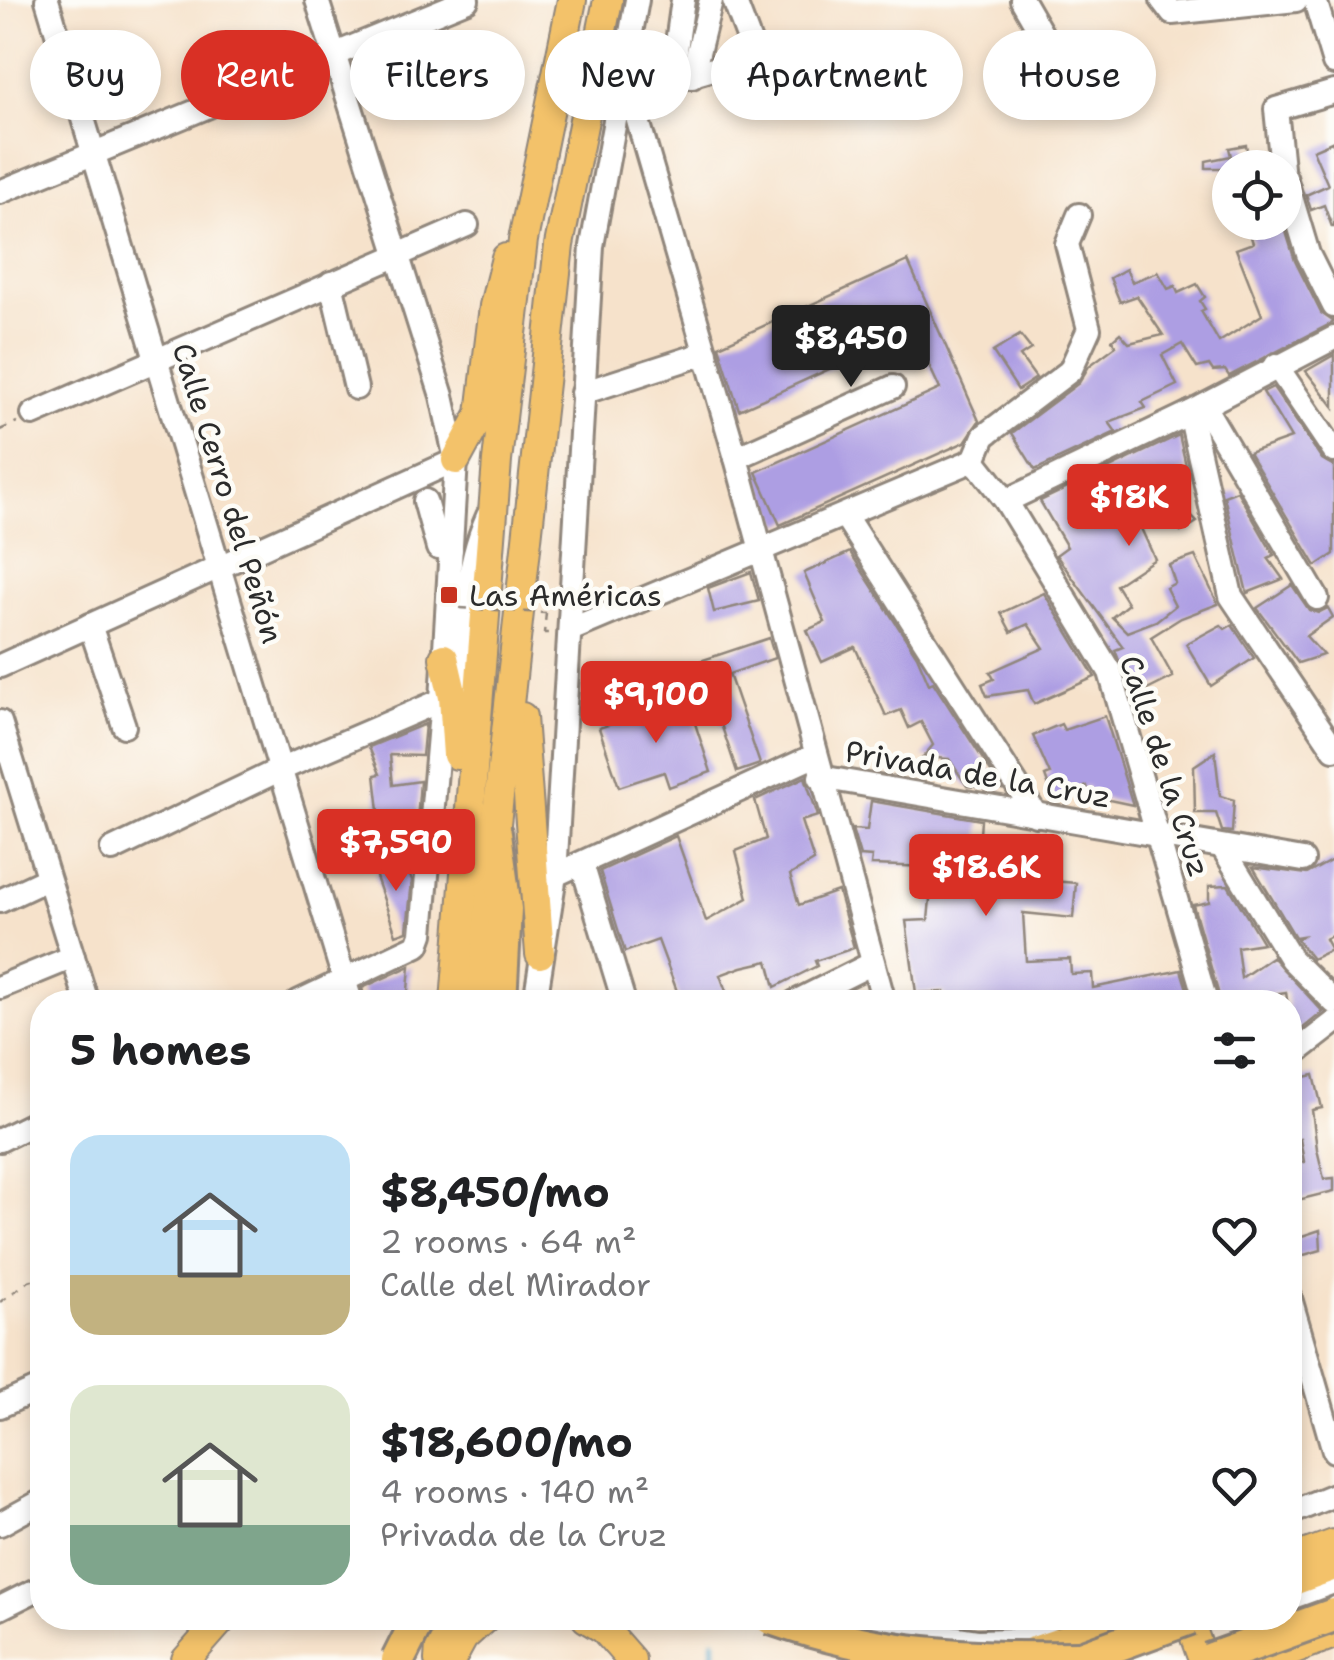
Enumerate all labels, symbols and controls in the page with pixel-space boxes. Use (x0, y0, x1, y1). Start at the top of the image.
chip: Buy (30, 30, 161, 120)
chip: Rent (181, 30, 330, 120)
chip: Filters (350, 30, 525, 120)
chip: New (545, 30, 691, 120)
chip: Apartment (711, 30, 963, 120)
chip: House (983, 30, 1156, 120)
map controls (1212, 150, 1302, 240)
button: locate (1212, 150, 1302, 240)
pin: $8,450 (770, 305, 932, 390)
text: $8,450 (794, 316, 908, 359)
street label: Calle Cerro del Peñón (163, 338, 293, 648)
pin: $18K (1070, 464, 1188, 549)
text: $18K (1089, 475, 1169, 518)
place label: Las Américas (469, 575, 662, 616)
marker: Las Américas (438, 584, 460, 606)
street label: Calle de la Cruz (1110, 650, 1220, 882)
pin: $9,100 (575, 661, 737, 746)
text: $9,100 (603, 672, 709, 715)
street label: Privada de la Cruz (842, 730, 1114, 818)
pin: $7,590 (315, 809, 477, 894)
text: $7,590 (339, 820, 453, 863)
pin: $18.6K (905, 834, 1067, 919)
text: $18.6K (931, 845, 1041, 888)
text: 5 homes (70, 1022, 251, 1078)
icon: filters (1207, 1023, 1262, 1078)
text: $8,450/mo (380, 1164, 610, 1220)
icon: home (150, 1175, 270, 1295)
icon: heart (1207, 1208, 1262, 1263)
text: 2 rooms · 64 m² (380, 1220, 636, 1263)
text: Calle del Mirador (380, 1263, 651, 1306)
text: $18,600/mo (380, 1414, 633, 1470)
icon: home (150, 1425, 270, 1545)
icon: heart (1207, 1458, 1262, 1513)
text: 4 rooms · 140 m² (380, 1470, 649, 1513)
text: Privada de la Cruz (380, 1513, 667, 1556)

